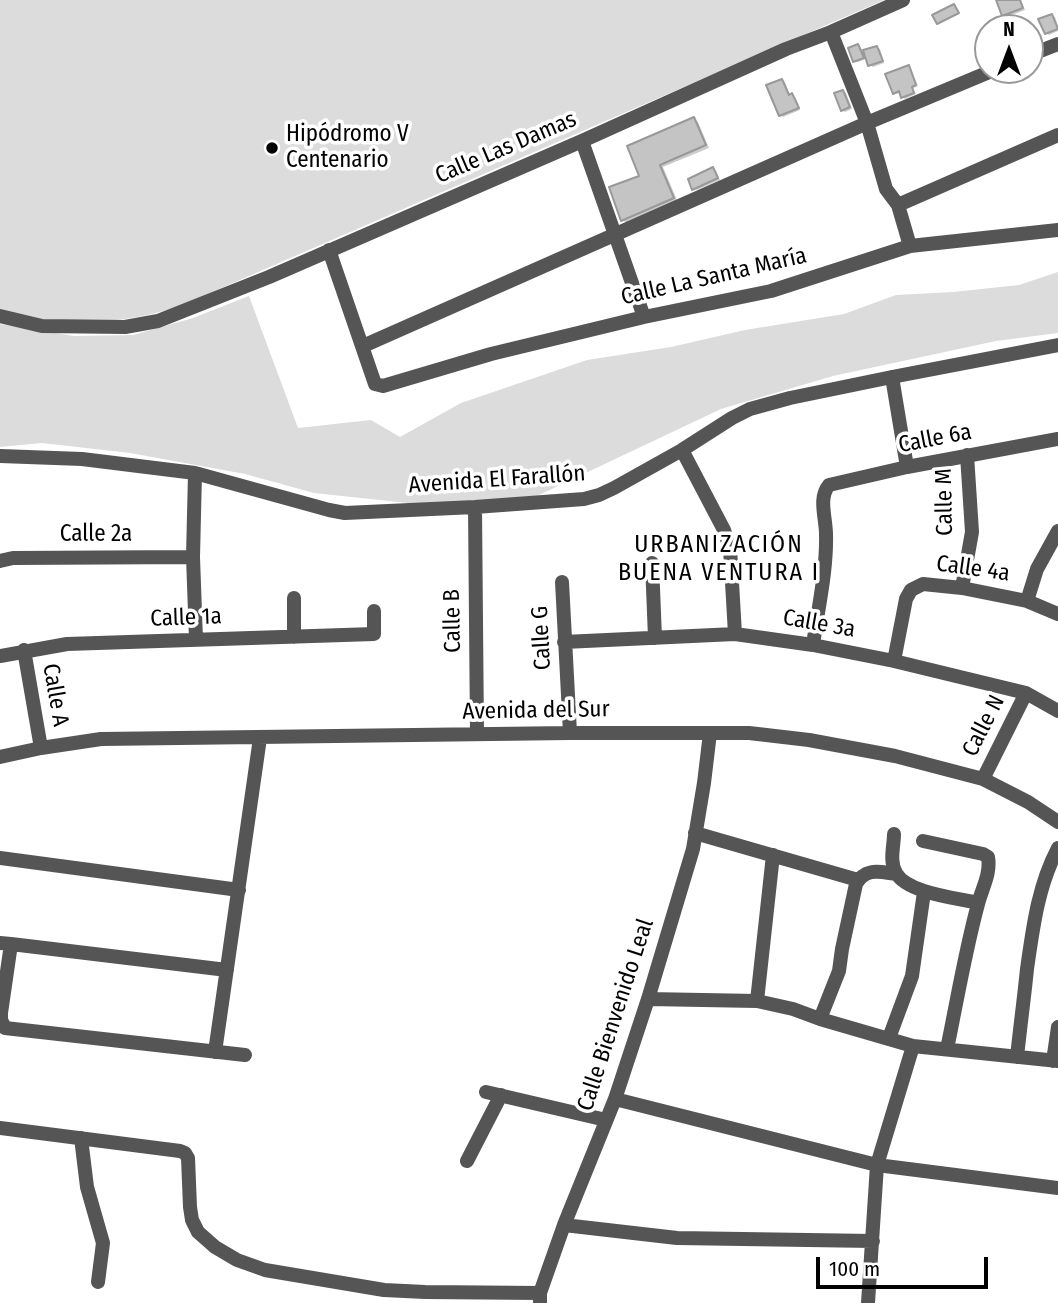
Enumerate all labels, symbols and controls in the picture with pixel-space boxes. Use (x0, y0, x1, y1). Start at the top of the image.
north arrow (974, 14, 1044, 84)
text: N (1003, 18, 1015, 41)
street label: Calle Las Damas (431, 106, 581, 190)
place label: Hipódromo V Centenario (286, 121, 409, 175)
marker: Hipódromo V Centenario (264, 140, 280, 156)
street label: Calle La Santa María (619, 242, 809, 312)
street label: Calle 6a (896, 418, 974, 460)
street label: Avenida El Farallón (408, 460, 586, 500)
street label: Calle M (931, 468, 959, 536)
street label: Calle 2a (60, 521, 132, 549)
district label: URBANIZACIÓN BUENA VENTURA I (620, 531, 818, 587)
street label: Calle 4a (935, 550, 1011, 588)
street label: Calle B (439, 589, 467, 653)
street label: Calle 1a (150, 603, 222, 633)
street label: Calle 3a (781, 604, 857, 644)
street label: Calle G (527, 605, 557, 671)
street label: Calle A (36, 661, 74, 729)
street label: Calle N (957, 691, 1011, 761)
street label: Avenida del Sur (462, 696, 610, 726)
street label: Calle Bienvenido Leal (572, 916, 660, 1114)
scale bar (820, 1244, 992, 1288)
text: 100 m (829, 1256, 880, 1282)

